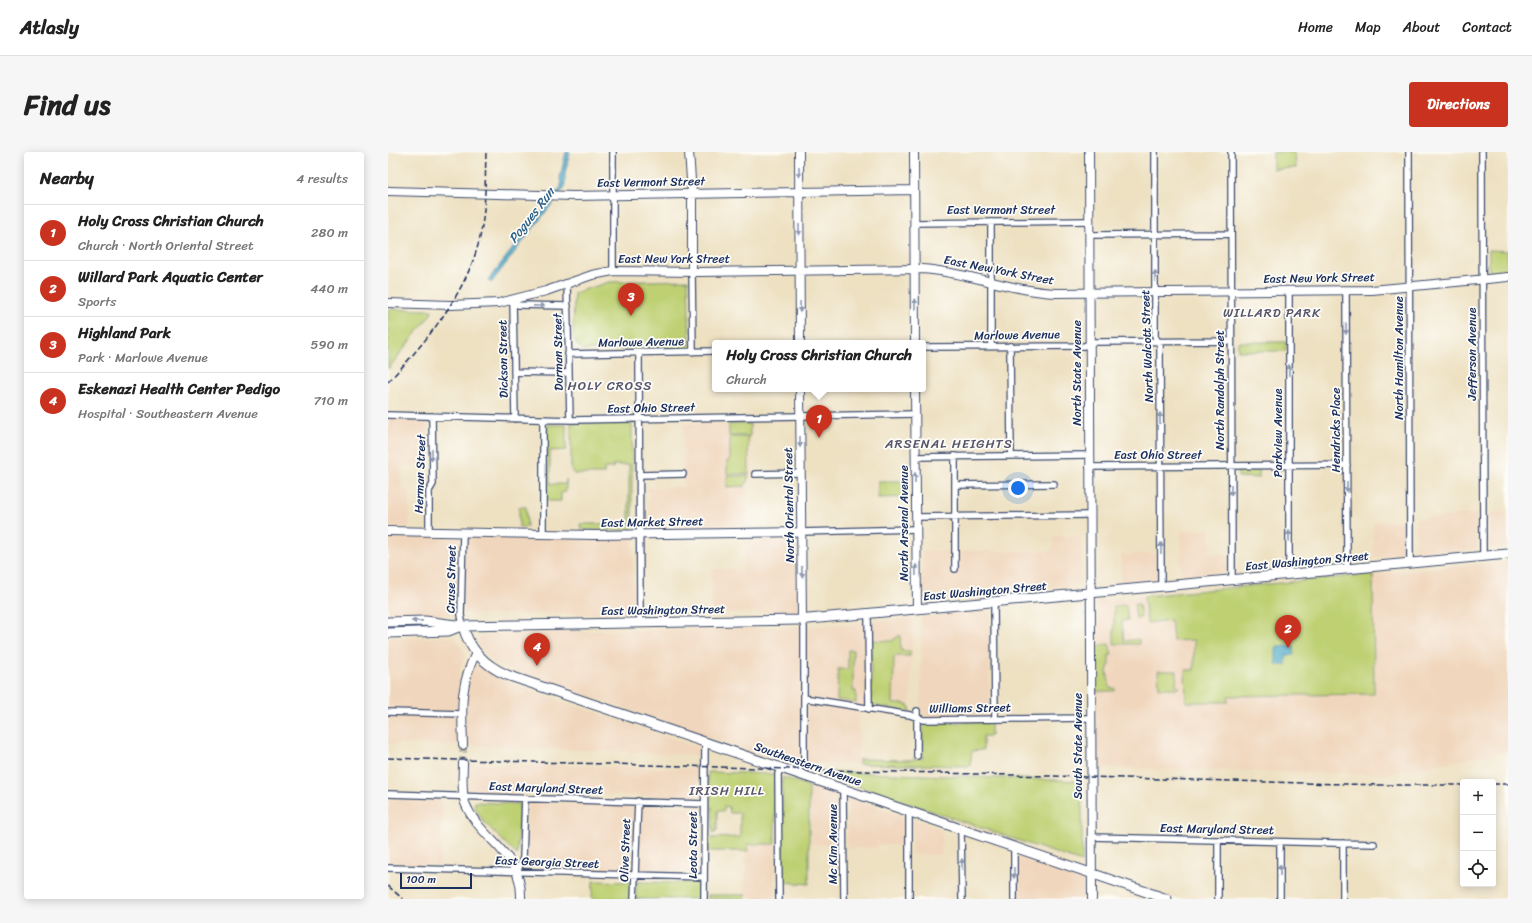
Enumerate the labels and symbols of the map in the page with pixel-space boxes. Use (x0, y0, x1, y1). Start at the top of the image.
one-way arrow (796, 166, 802, 179)
street label: East Vermont Street (597, 170, 706, 194)
water label: Pogues Run (502, 181, 562, 248)
street label: East Vermont Street (947, 199, 1056, 221)
one-way arrow (796, 224, 802, 237)
street label: East New York Street (618, 248, 730, 270)
street label: East New York Street (942, 249, 1056, 291)
street label: East New York Street (1263, 266, 1375, 290)
one-way arrow (1152, 269, 1158, 282)
pin: 3 (618, 283, 644, 316)
street label: North Walcott Street (1134, 289, 1160, 403)
street label: North Hamilton Avenue (1388, 296, 1410, 420)
one-way arrow (912, 297, 918, 310)
one-way arrow (797, 301, 803, 314)
district label: WILLARD PARK (1223, 301, 1321, 324)
one-way arrow (533, 303, 546, 309)
street label: Jefferson Avenue (1461, 307, 1483, 401)
street label: Dorman Street (546, 312, 570, 391)
street label: Dickson Street (491, 320, 515, 398)
street label: North State Avenue (1066, 320, 1088, 426)
street label: Marlowe Avenue (974, 323, 1060, 347)
one-way arrow (1343, 323, 1349, 336)
street label: Marlowe Avenue (598, 330, 684, 354)
street label: North Randolph Street (1209, 330, 1231, 450)
one-way arrow (1286, 363, 1292, 376)
district label: HOLY CROSS (568, 374, 652, 397)
street label: Parkview Avenue (1267, 388, 1289, 478)
street label: Hendricks Place (1325, 388, 1347, 472)
street label: East Ohio Street (607, 396, 696, 420)
pin: 1 (806, 405, 832, 438)
one-way arrow (1157, 411, 1163, 424)
district label: ARSENAL HEIGHTS (884, 432, 1013, 455)
street label: Herman Street (408, 433, 432, 514)
one-way arrow (797, 436, 803, 449)
street label: East Ohio Street (1114, 444, 1203, 466)
street label: North Oriental Street (777, 447, 801, 563)
one-way arrow (429, 449, 435, 462)
street label: North Arsenal Avenue (893, 465, 915, 581)
one-way arrow (912, 471, 918, 484)
your location (1008, 478, 1028, 498)
one-way arrow (1344, 481, 1350, 494)
one-way arrow (1228, 484, 1234, 497)
street label: East Market Street (600, 510, 704, 534)
one-way arrow (1286, 529, 1292, 542)
one-way arrow (1158, 541, 1164, 554)
street label: Cruse Street (439, 545, 463, 613)
street label: East Washington Street (1244, 545, 1370, 577)
one-way arrow (913, 563, 919, 576)
one-way arrow (798, 566, 805, 578)
street label: East Washington Street (922, 575, 1048, 607)
street label: East Washington Street (601, 598, 725, 622)
pin: 2 (1275, 615, 1301, 648)
one-way arrow (410, 618, 423, 624)
pin: 4 (524, 633, 550, 666)
street label: South State Avenue (1067, 693, 1089, 799)
street label: Williams Street (929, 696, 1011, 720)
street label: Southeastern Avenue (751, 735, 865, 793)
street label: East Maryland Street (489, 775, 603, 801)
district label: IRISH HILL (688, 779, 765, 802)
street label: Mc Kim Avenue (822, 804, 844, 884)
street label: Leota Street (682, 811, 704, 879)
street label: East Maryland Street (1160, 817, 1274, 841)
street label: Olive Street (613, 818, 637, 882)
street label: East Georgia Street (494, 849, 600, 875)
one-way arrow (959, 857, 965, 870)
one-way arrow (1277, 863, 1283, 876)
one-way arrow (1011, 867, 1017, 880)
scale bar (400, 871, 472, 890)

